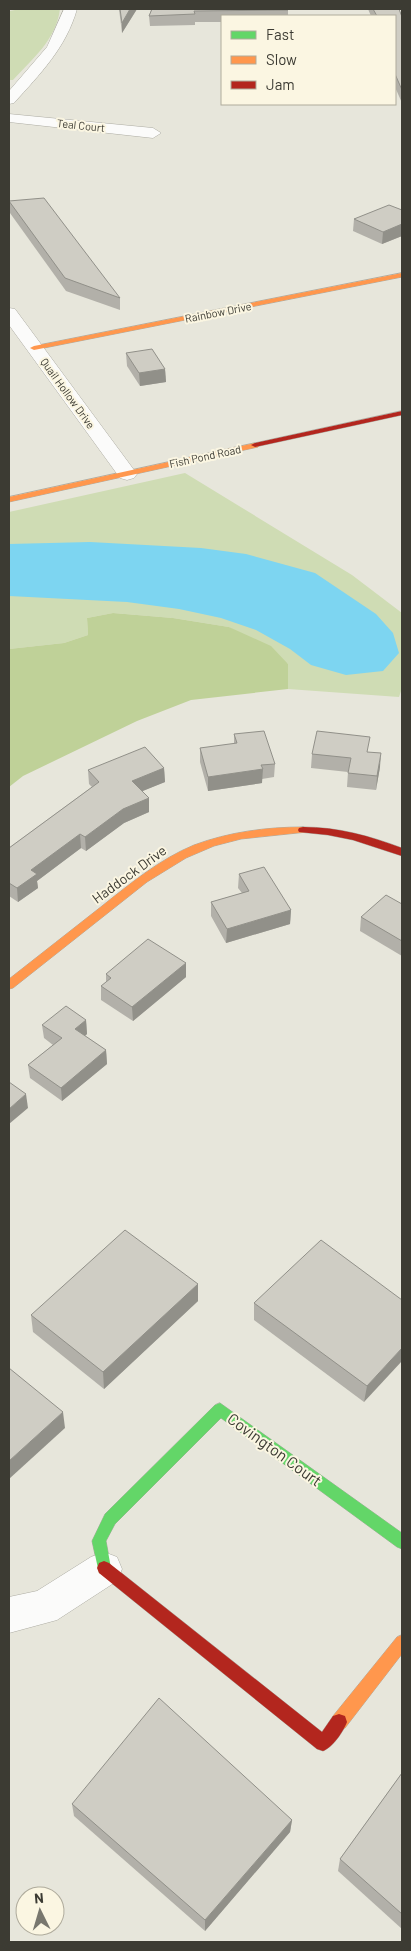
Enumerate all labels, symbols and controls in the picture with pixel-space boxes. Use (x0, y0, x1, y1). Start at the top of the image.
legend (221, 15, 396, 105)
text: Fast (266, 25, 294, 43)
text: Slow (266, 50, 297, 68)
text: Jam (266, 75, 295, 93)
street label: Teal Court (56, 116, 106, 134)
street label: Rainbow Drive (184, 299, 252, 325)
street label: Quail Hollow Drive (38, 355, 98, 431)
street label: Fish Pond Road (168, 442, 242, 470)
street label: Haddock Drive (89, 841, 169, 907)
street label: Covington Court (224, 1408, 326, 1490)
north arrow (15, 1886, 65, 1936)
text: N (33, 1889, 44, 1906)

